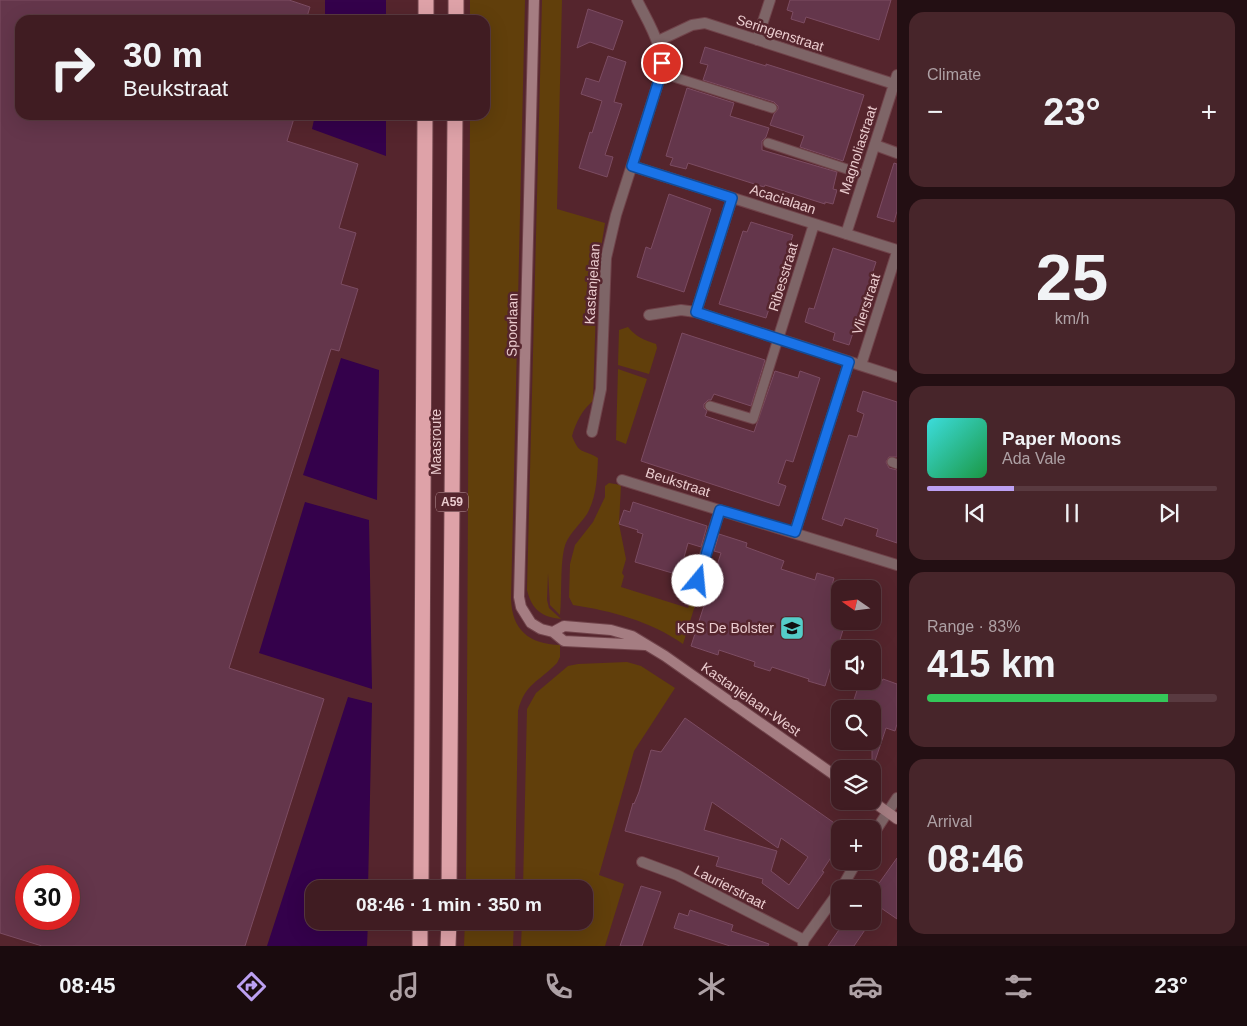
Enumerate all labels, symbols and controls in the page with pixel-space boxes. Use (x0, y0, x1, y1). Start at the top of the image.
street label: Seringenstraat (734, 11, 826, 55)
icon: right (40, 35, 105, 100)
text: 30 m (123, 35, 203, 74)
pin (641, 42, 683, 84)
icon: arrive (648, 49, 676, 77)
text: Climate (927, 66, 981, 83)
text: Beukstraat (123, 76, 228, 101)
text: 23° (1043, 91, 1101, 133)
text: − (927, 96, 943, 127)
text: + (1201, 96, 1217, 127)
street label: Magnoliastraat (836, 104, 880, 196)
street label: Acacialaan (748, 181, 818, 217)
street label: Ribesstraat (765, 241, 801, 313)
text: 25 (1036, 241, 1108, 314)
street label: Kastanjelaan (581, 243, 603, 325)
street label: Vlierstraat (849, 271, 883, 336)
street label: Spoorlaan (503, 293, 521, 357)
text: km/h (1055, 310, 1089, 327)
street label: Maasroute (428, 409, 444, 475)
text: Paper Moons (1002, 428, 1121, 449)
text: Ada Vale (1002, 450, 1066, 467)
street label: Beukstraat (644, 464, 712, 500)
road number: A59 (436, 492, 468, 512)
icon: previous (961, 499, 989, 527)
icon: pause (1058, 499, 1086, 527)
icon: next (1155, 499, 1183, 527)
position arrow (671, 554, 723, 606)
north arrow (831, 580, 881, 630)
map controls (831, 580, 881, 930)
school or university icon: KBS De Bolster (779, 615, 805, 641)
text: Range · 83% (927, 618, 1020, 635)
place label: KBS De Bolster (677, 620, 774, 636)
button: sound (831, 640, 881, 690)
text: 415 km (927, 643, 1056, 685)
street label: Kastanjelaan-West (698, 659, 804, 739)
button: search (831, 700, 881, 750)
button: layers (831, 760, 881, 810)
text: Arrival (927, 813, 972, 830)
button: + (831, 820, 881, 870)
text: 08:46 (927, 838, 1024, 880)
street label: Laurierstraat (691, 862, 769, 912)
speed limit sign: 30 (15, 865, 80, 930)
button: − (831, 880, 881, 930)
text: 08:46 · 1 min · 350 m (356, 894, 542, 915)
icon: directions (234, 969, 269, 1004)
icon: music (387, 969, 422, 1004)
icon: phone (541, 969, 576, 1004)
icon: climate (694, 969, 729, 1004)
icon: car (848, 969, 883, 1004)
icon: filters (1001, 969, 1036, 1004)
text: 08:45 (59, 973, 115, 998)
text: 23° (1154, 973, 1188, 998)

